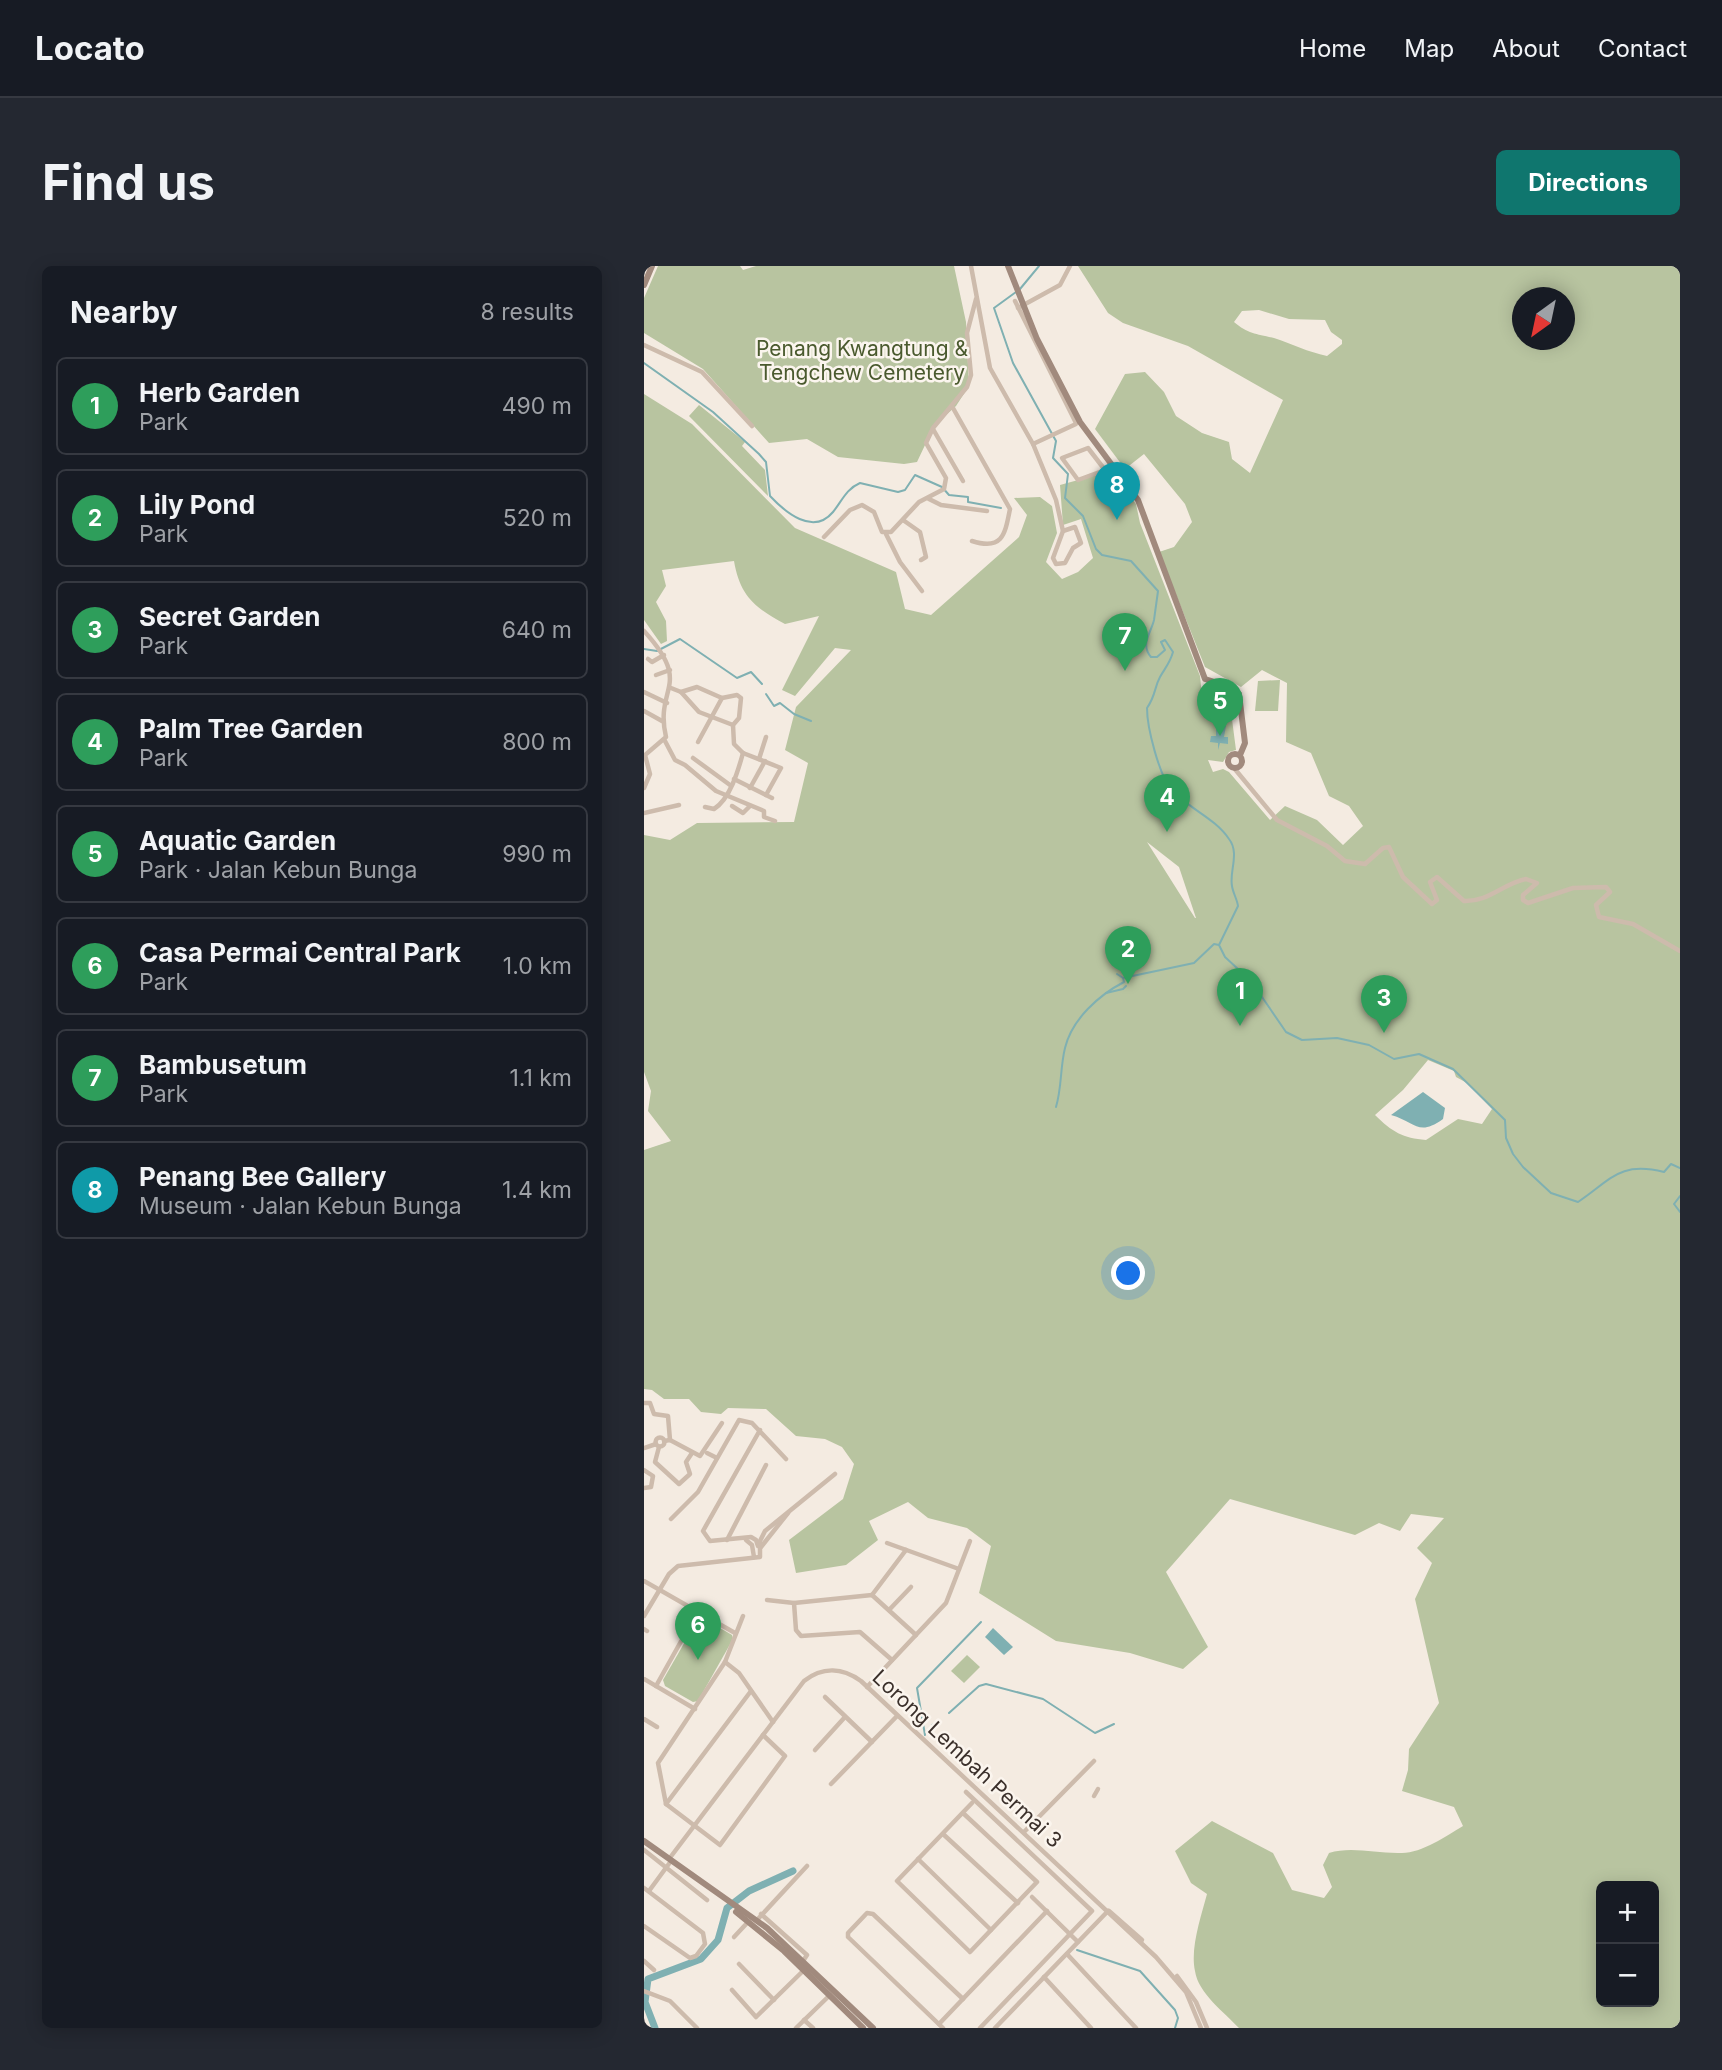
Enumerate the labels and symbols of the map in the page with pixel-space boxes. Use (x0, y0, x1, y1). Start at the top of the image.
north arrow (1512, 287, 1575, 350)
park label: Penang Kwangtung & Tengchew Cemetery (756, 336, 968, 385)
pin: 8 (1094, 462, 1140, 520)
pin: 7 (1102, 613, 1148, 671)
pin: 5 (1197, 678, 1243, 736)
pin: 4 (1144, 774, 1190, 832)
pin: 2 (1105, 926, 1151, 984)
pin: 1 (1217, 968, 1263, 1026)
pin: 3 (1361, 975, 1407, 1033)
your location (1111, 1256, 1145, 1290)
pin: 6 (675, 1602, 721, 1660)
street label: Lorong Lembah Permai 3 (868, 1664, 1067, 1853)

